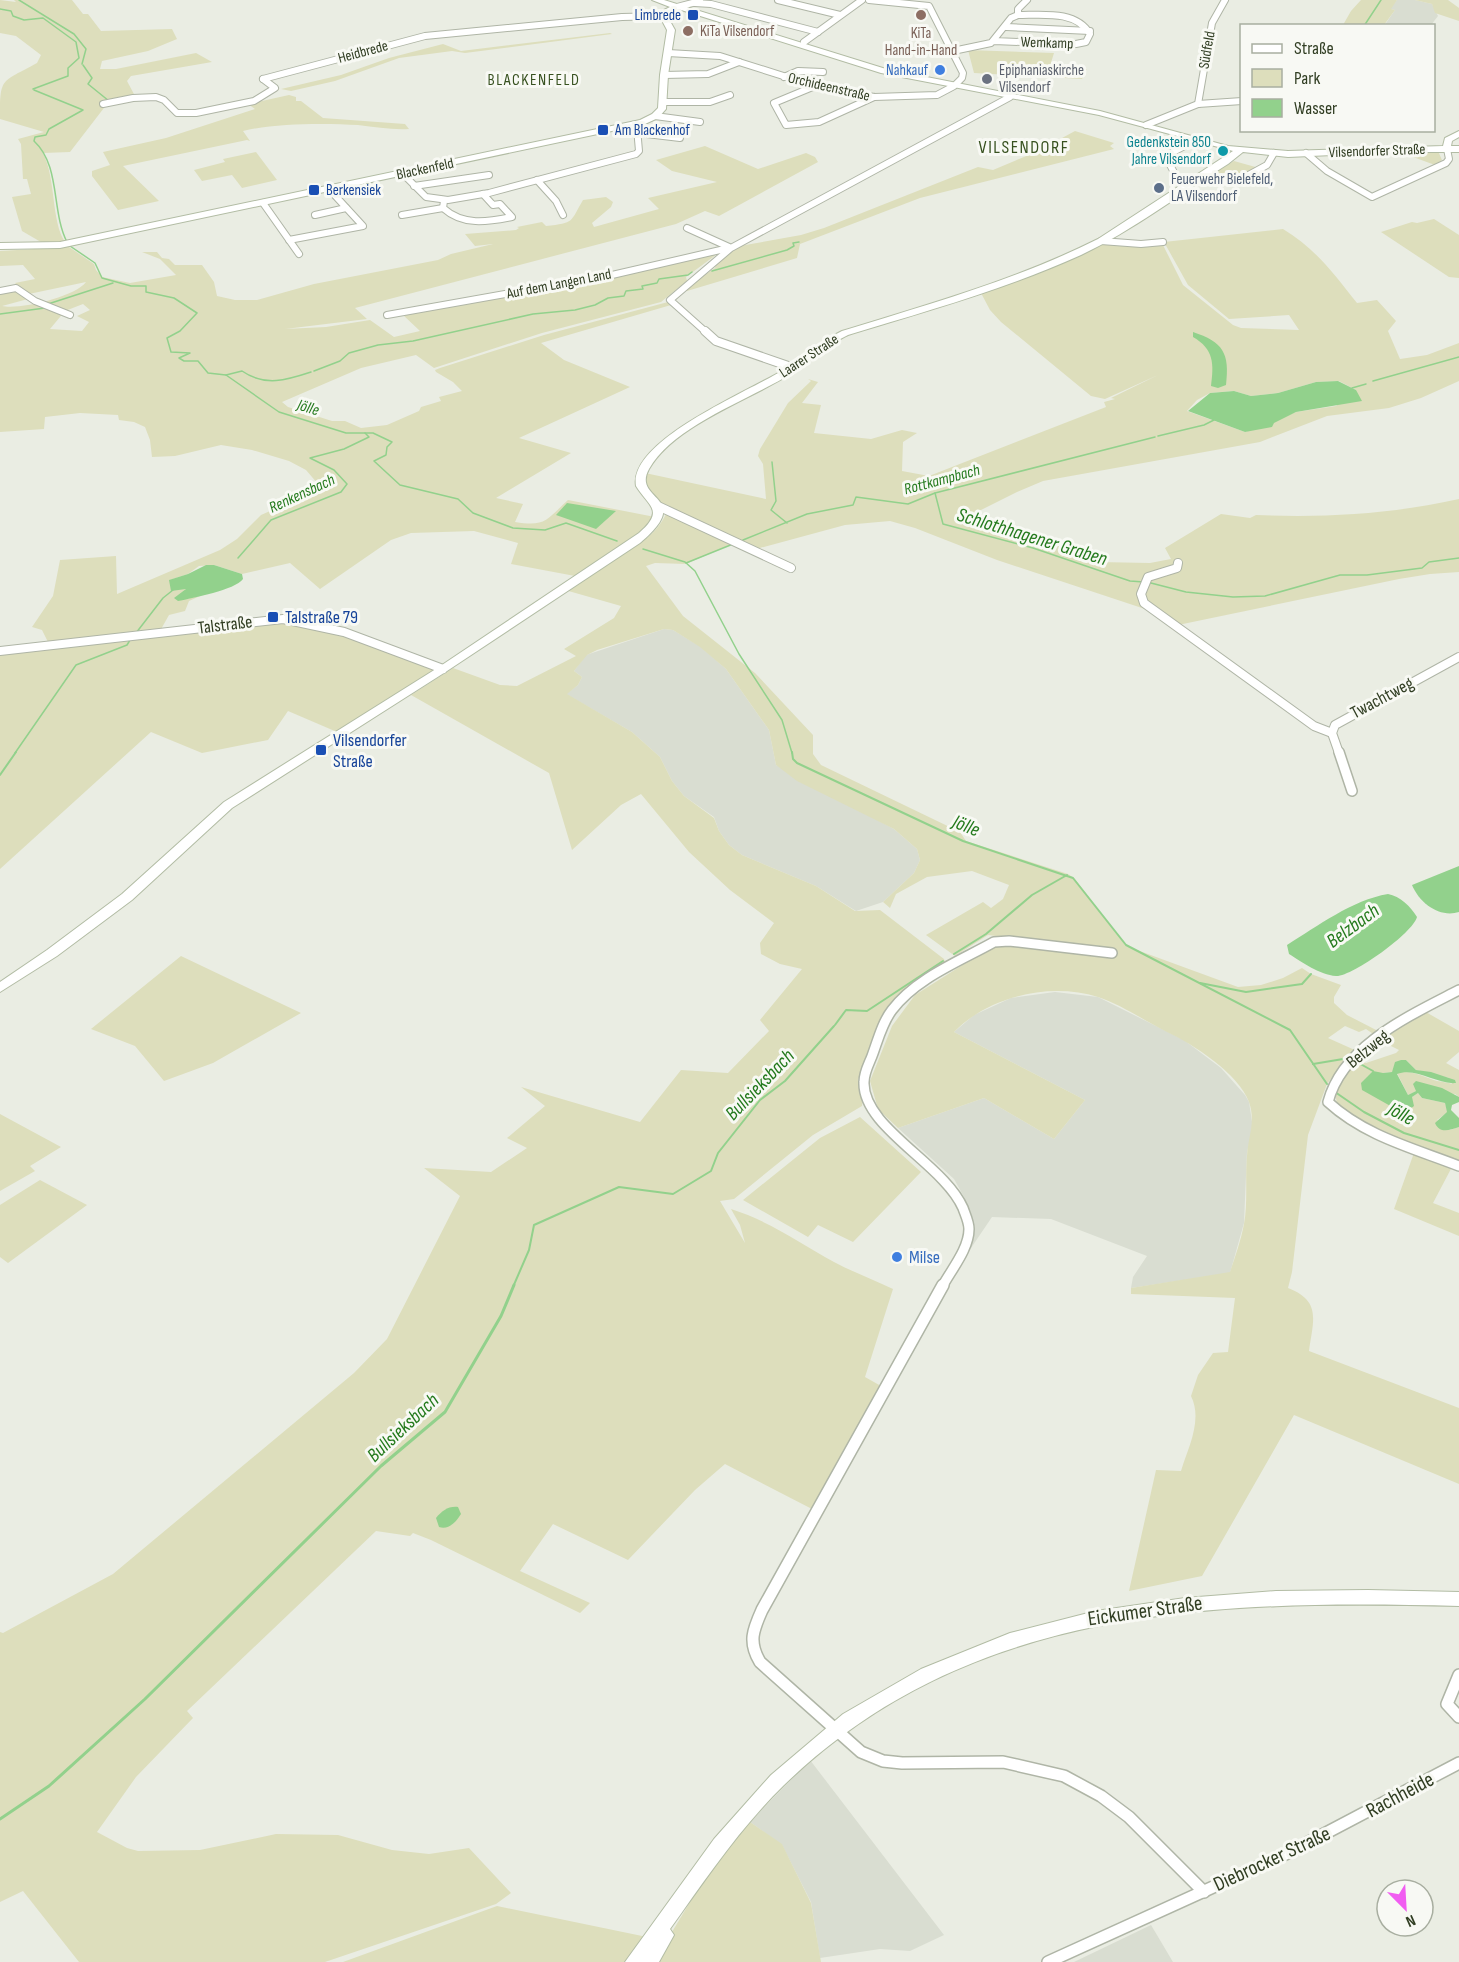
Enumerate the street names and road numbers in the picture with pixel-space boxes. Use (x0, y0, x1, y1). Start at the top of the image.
street label: Südfeld (1194, 30, 1220, 70)
street label: Wemkamp (1020, 33, 1074, 53)
street label: Heidbrede (336, 36, 390, 68)
street label: Orchideenstraße (786, 68, 872, 106)
street label: Vilsendorfer Straße (1328, 140, 1426, 162)
street label: Blackenfeld (395, 154, 455, 184)
street label: Auf dem Langen Land (504, 265, 613, 304)
street label: Laarer Straße (776, 330, 842, 382)
street label: Talstraße (196, 611, 254, 639)
street label: Twachtweg (1347, 673, 1417, 723)
street label: Belzweg (1342, 1025, 1394, 1073)
street label: Eickumer Straße (1086, 1591, 1204, 1631)
street label: Rachheide (1362, 1767, 1438, 1823)
street label: Diebrocker Straße (1210, 1821, 1334, 1897)

